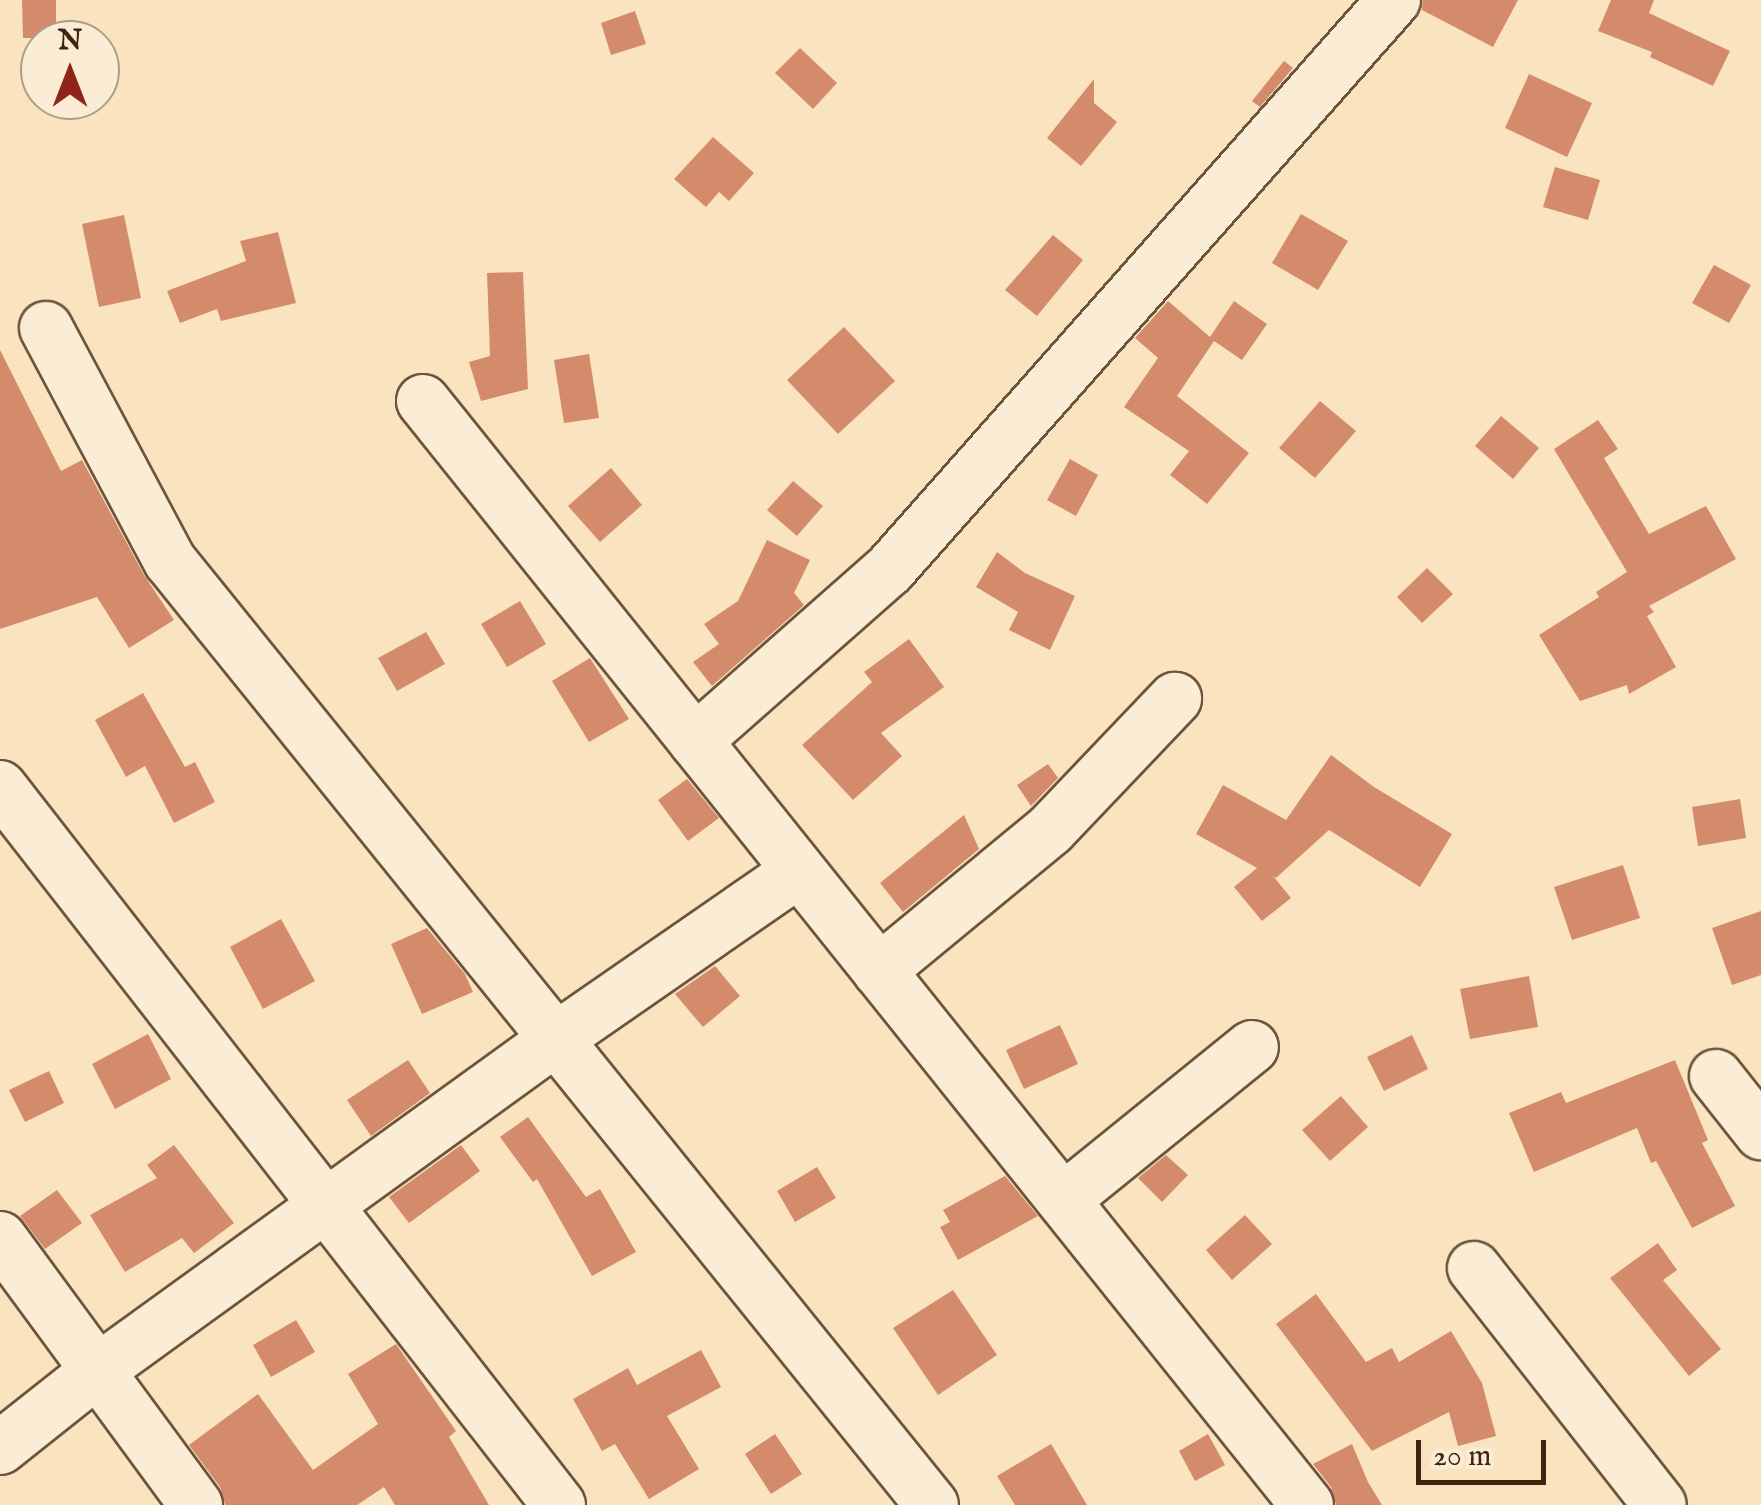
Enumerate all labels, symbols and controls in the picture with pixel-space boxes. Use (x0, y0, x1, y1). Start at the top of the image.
north arrow (20, 20, 120, 120)
text: N (58, 24, 82, 59)
scale bar (1421, 1420, 1551, 1482)
text: 20 m (1433, 1438, 1492, 1476)

